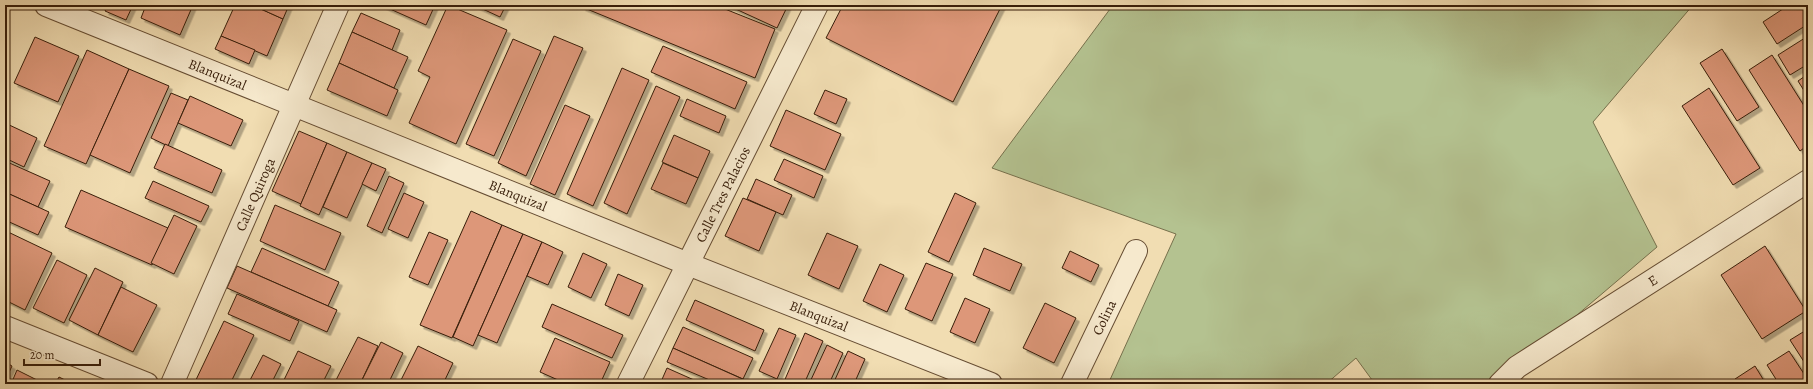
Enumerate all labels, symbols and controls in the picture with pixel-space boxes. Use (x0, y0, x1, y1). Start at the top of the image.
street label: Blanquizal (186, 54, 250, 95)
street label: Calle Tres Palacios (691, 143, 754, 245)
street label: Calle Quiroga (231, 154, 280, 234)
street label: Blanquizal (486, 175, 550, 216)
street label: E (1644, 270, 1661, 291)
street label: Blanquizal (787, 296, 851, 336)
street label: Colina (1087, 296, 1121, 338)
scale bar (24, 341, 100, 367)
text: 20 m (30, 347, 54, 363)

